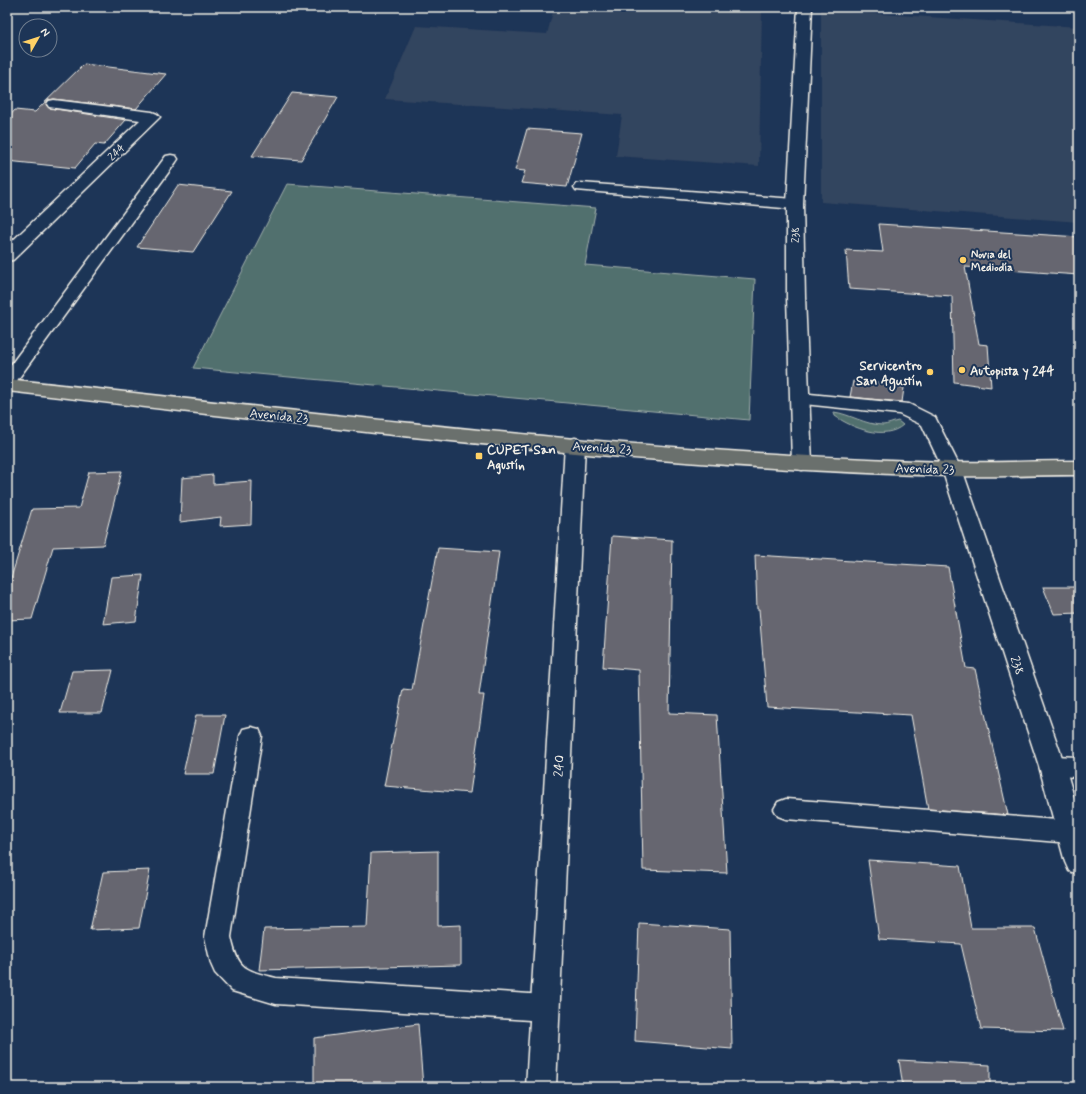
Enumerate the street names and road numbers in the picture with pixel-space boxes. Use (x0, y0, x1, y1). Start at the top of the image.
street label: 244 (105, 141, 129, 164)
street label: 238 (789, 227, 803, 243)
street label: Avenida 23 (249, 405, 310, 428)
street label: Avenida 23 (572, 438, 632, 459)
street label: Avenida 23 (895, 460, 955, 479)
street label: 238 (1005, 654, 1028, 677)
street label: 240 (550, 754, 569, 778)

